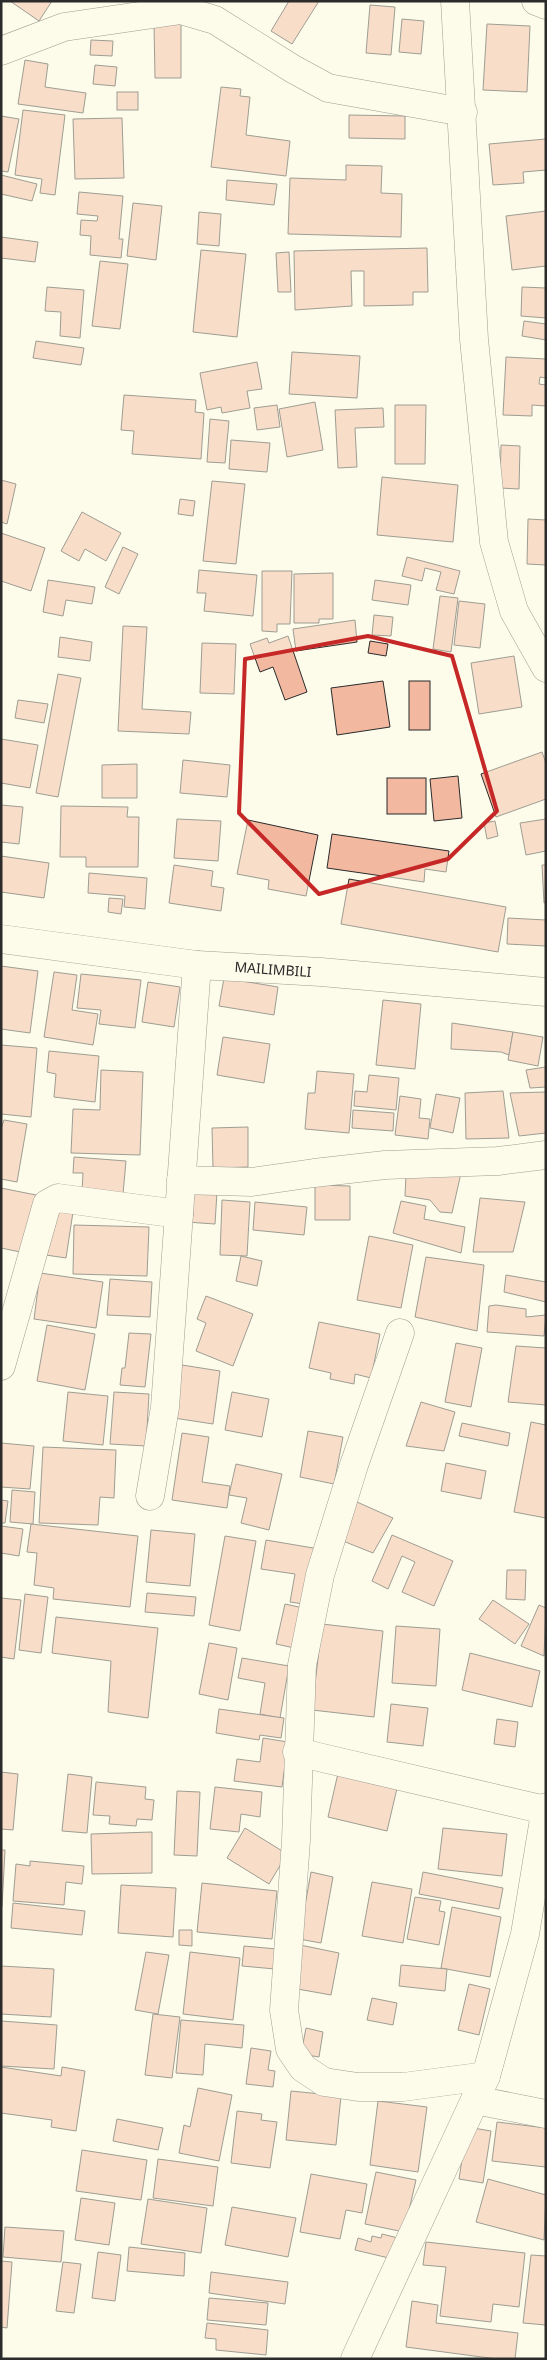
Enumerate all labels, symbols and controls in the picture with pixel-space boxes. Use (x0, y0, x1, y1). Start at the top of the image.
street label: MAILIMBILI (234, 957, 312, 981)

